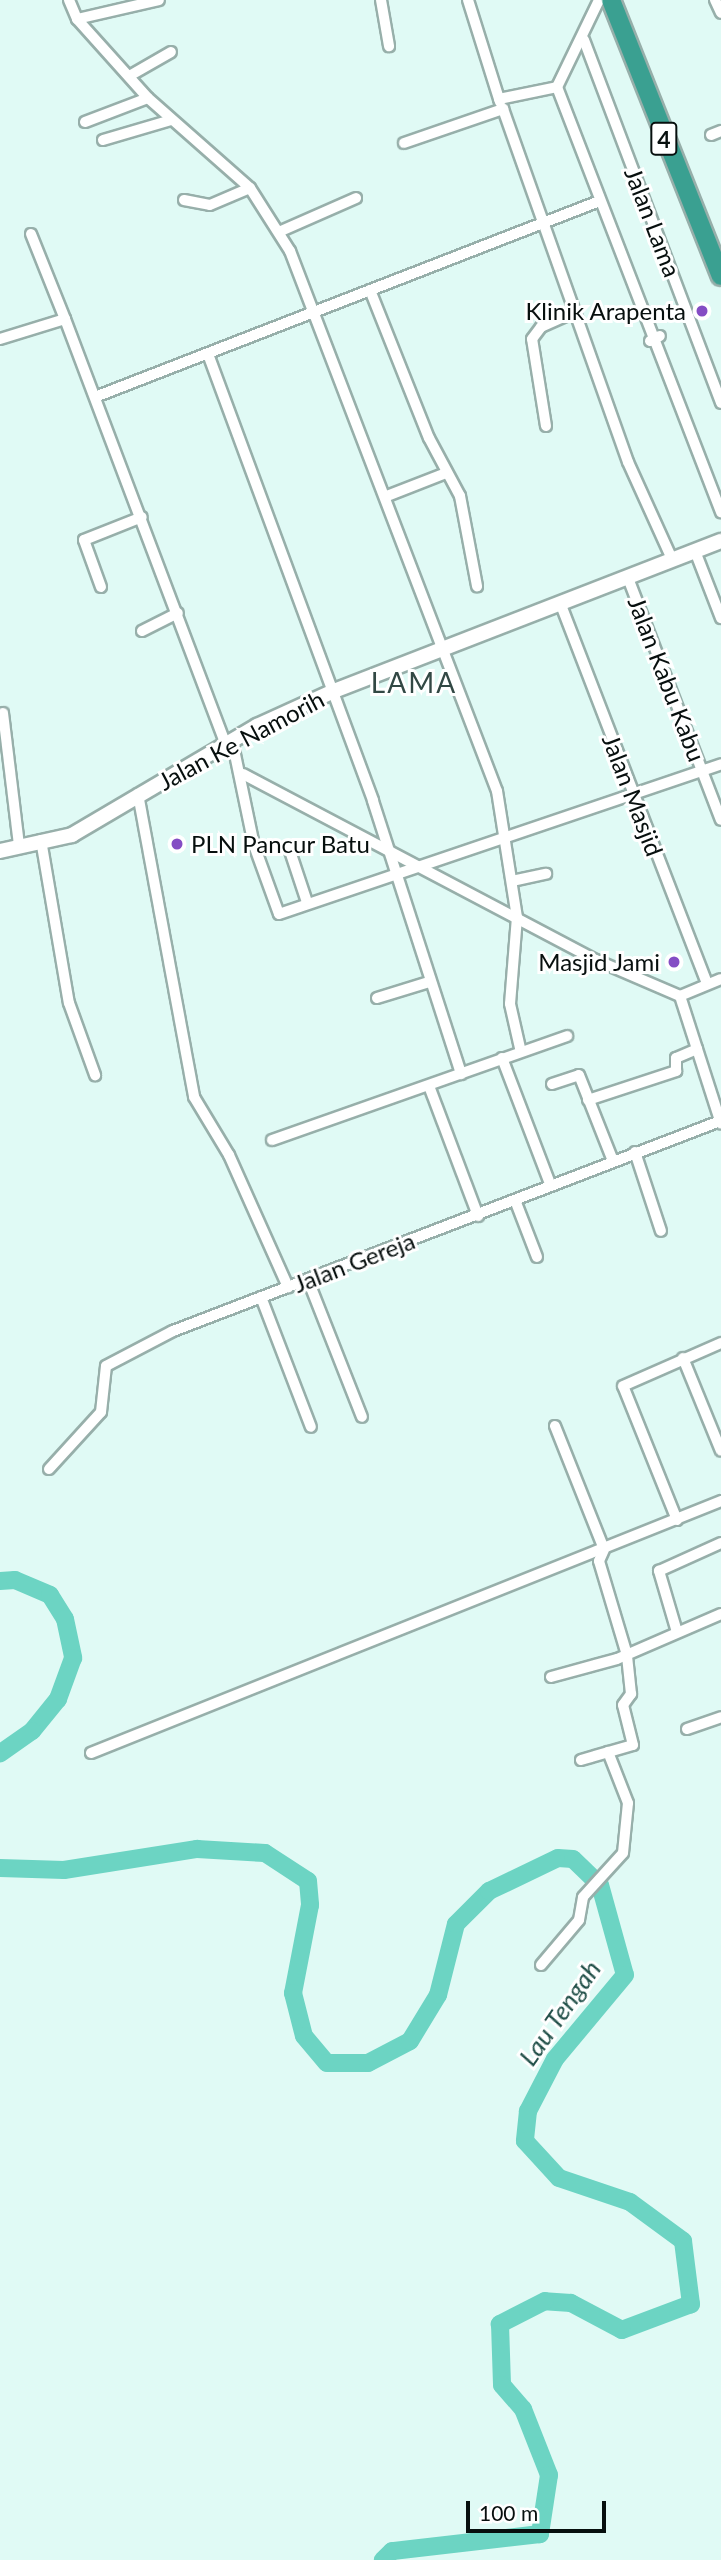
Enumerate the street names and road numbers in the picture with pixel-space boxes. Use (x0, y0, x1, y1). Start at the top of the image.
road number: 4 (650, 120, 678, 158)
street label: Jalan Lama (619, 163, 687, 281)
street label: Jalan Kabu Kabu (622, 593, 712, 765)
street label: Jalan Ke Namorih (153, 684, 329, 796)
street label: Jalan Masjid (597, 730, 669, 860)
street label: Jalan Gereja (289, 1226, 419, 1298)

